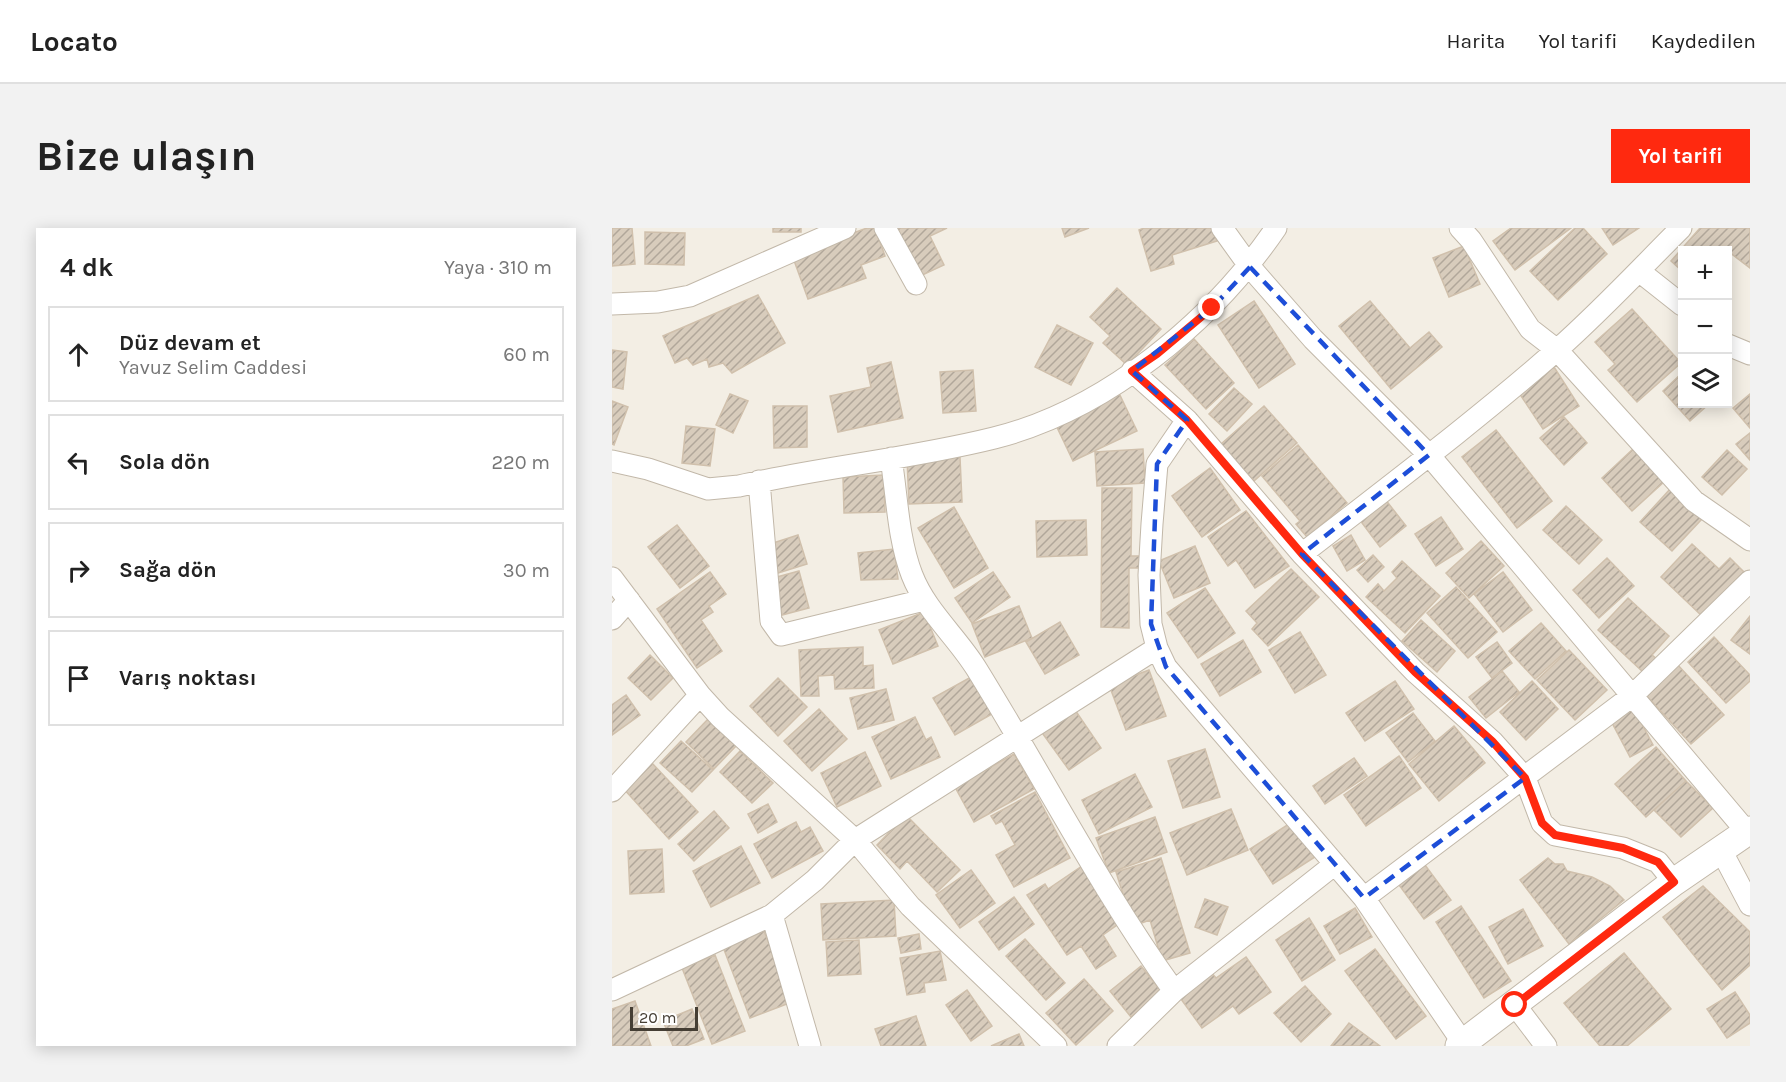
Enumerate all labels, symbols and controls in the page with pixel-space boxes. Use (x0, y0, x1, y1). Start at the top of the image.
text: Locato (30, 25, 118, 58)
text: Harita (1446, 29, 1505, 53)
text: Yol tarifi (1538, 29, 1618, 53)
text: Kaydedilen (1651, 29, 1756, 53)
button: Yol tarifi (1611, 129, 1750, 183)
text: Bize ulaşın (36, 131, 256, 181)
map controls (1678, 246, 1732, 408)
button: + (1678, 246, 1732, 300)
text: 4 dk (60, 252, 113, 283)
text: Yaya · 310 m (444, 256, 552, 279)
route end (1198, 294, 1224, 320)
button: − (1678, 300, 1732, 354)
text: Düz devam et (119, 330, 261, 356)
icon: ahead (62, 338, 95, 371)
text: 60 m (503, 343, 550, 366)
button: layers (1678, 354, 1732, 408)
text: Yavuz Selim Caddesi (119, 356, 307, 379)
icon: left (62, 446, 95, 479)
text: Sola dön (119, 449, 210, 475)
text: 220 m (491, 451, 550, 474)
icon: right (62, 554, 95, 587)
text: Sağa dön (119, 557, 217, 583)
text: 30 m (503, 559, 550, 582)
icon: arrive (62, 662, 95, 695)
text: Varış noktası (119, 665, 257, 691)
route start (1501, 991, 1527, 1017)
scale bar (630, 1004, 698, 1032)
text: 20 m (639, 1008, 677, 1027)

